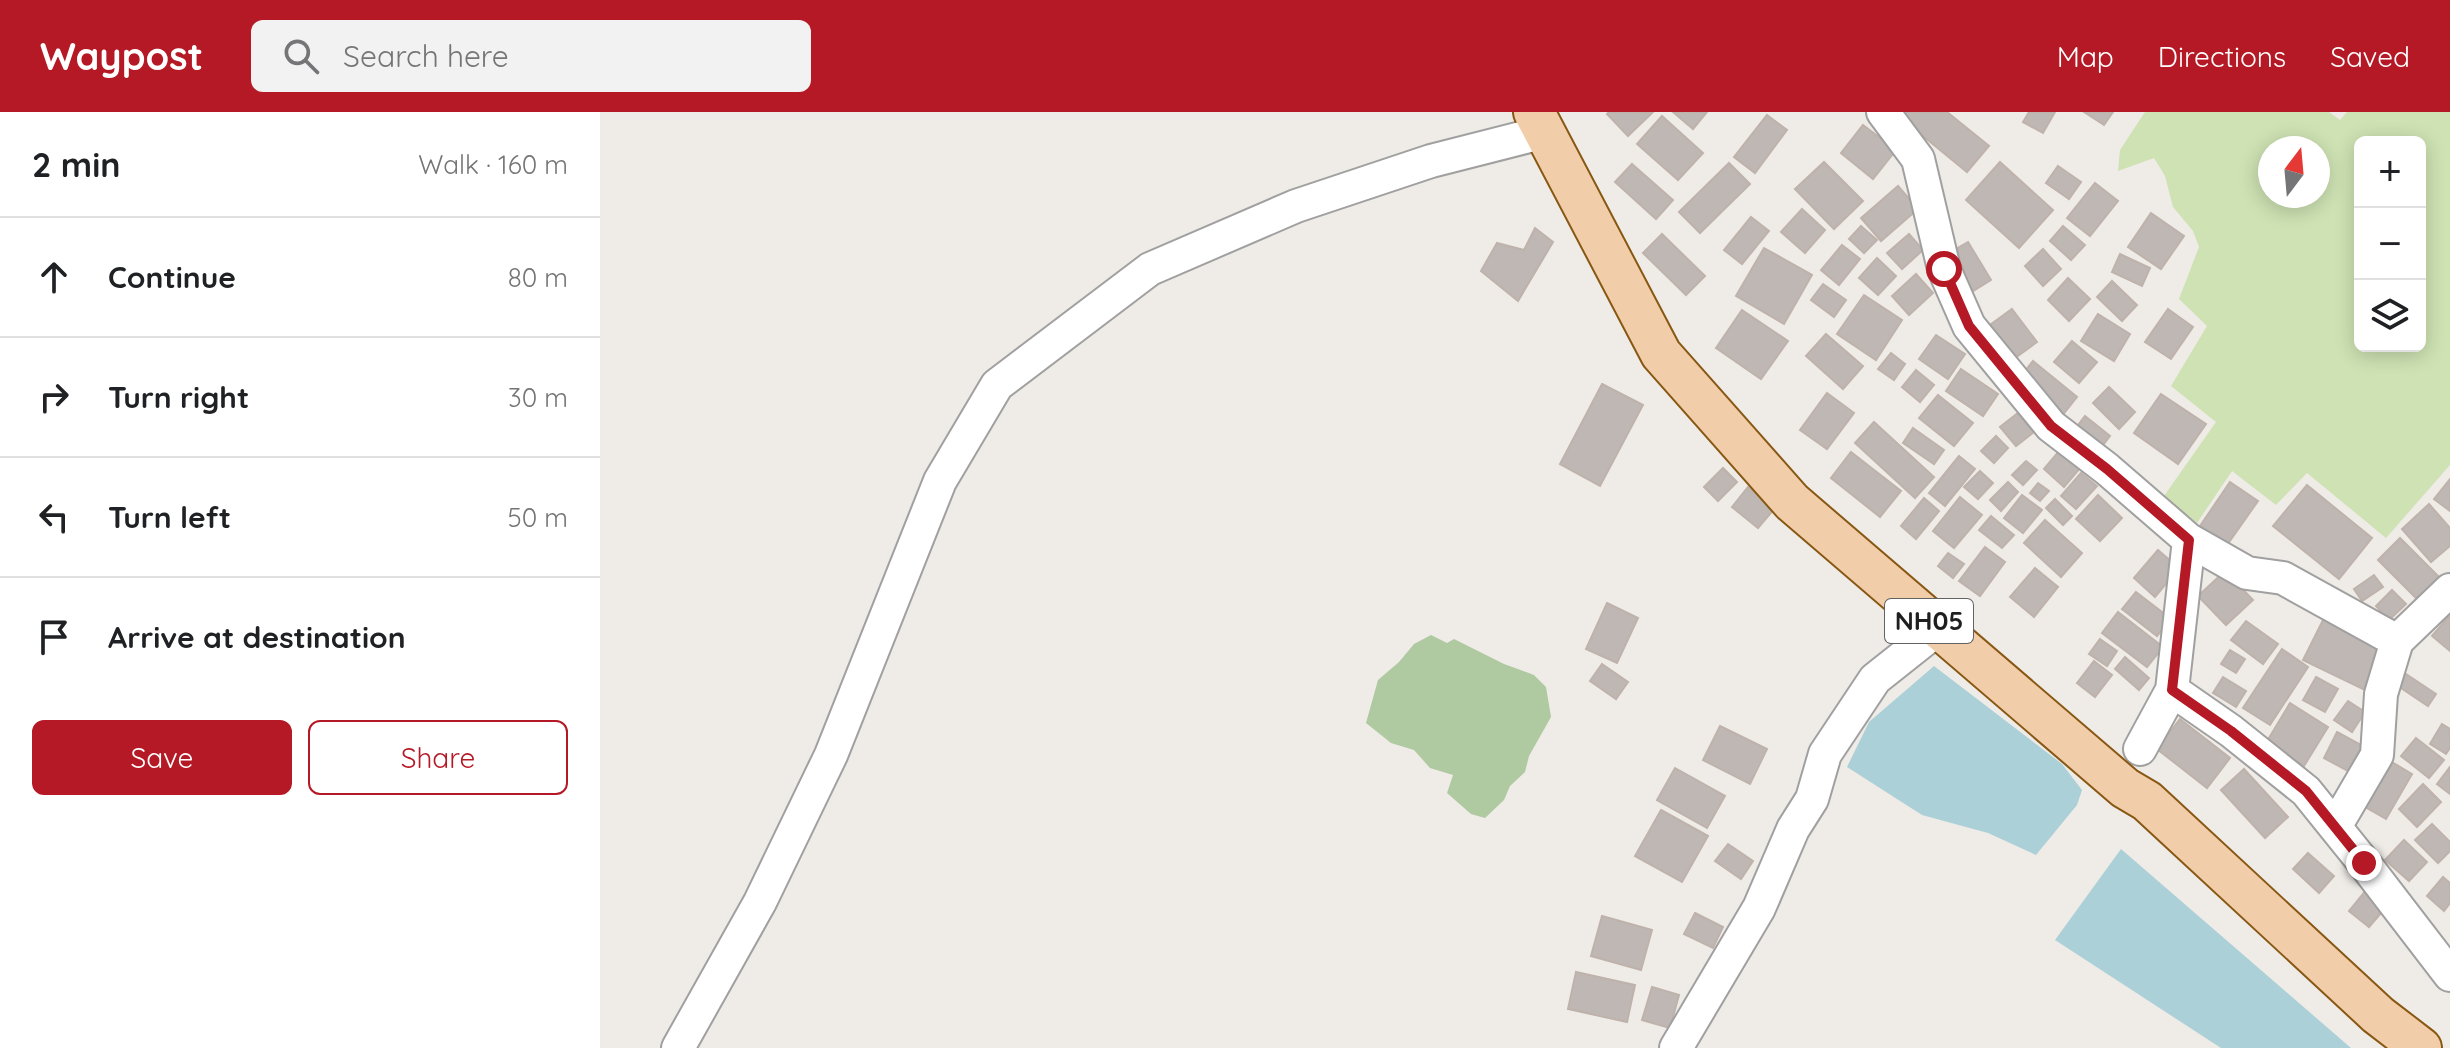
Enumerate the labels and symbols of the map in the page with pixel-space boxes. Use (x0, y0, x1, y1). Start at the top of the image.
north arrow (2258, 136, 2330, 208)
route start (1926, 251, 1962, 287)
road number: NH05 (1885, 599, 1973, 643)
route end (2346, 845, 2382, 881)

